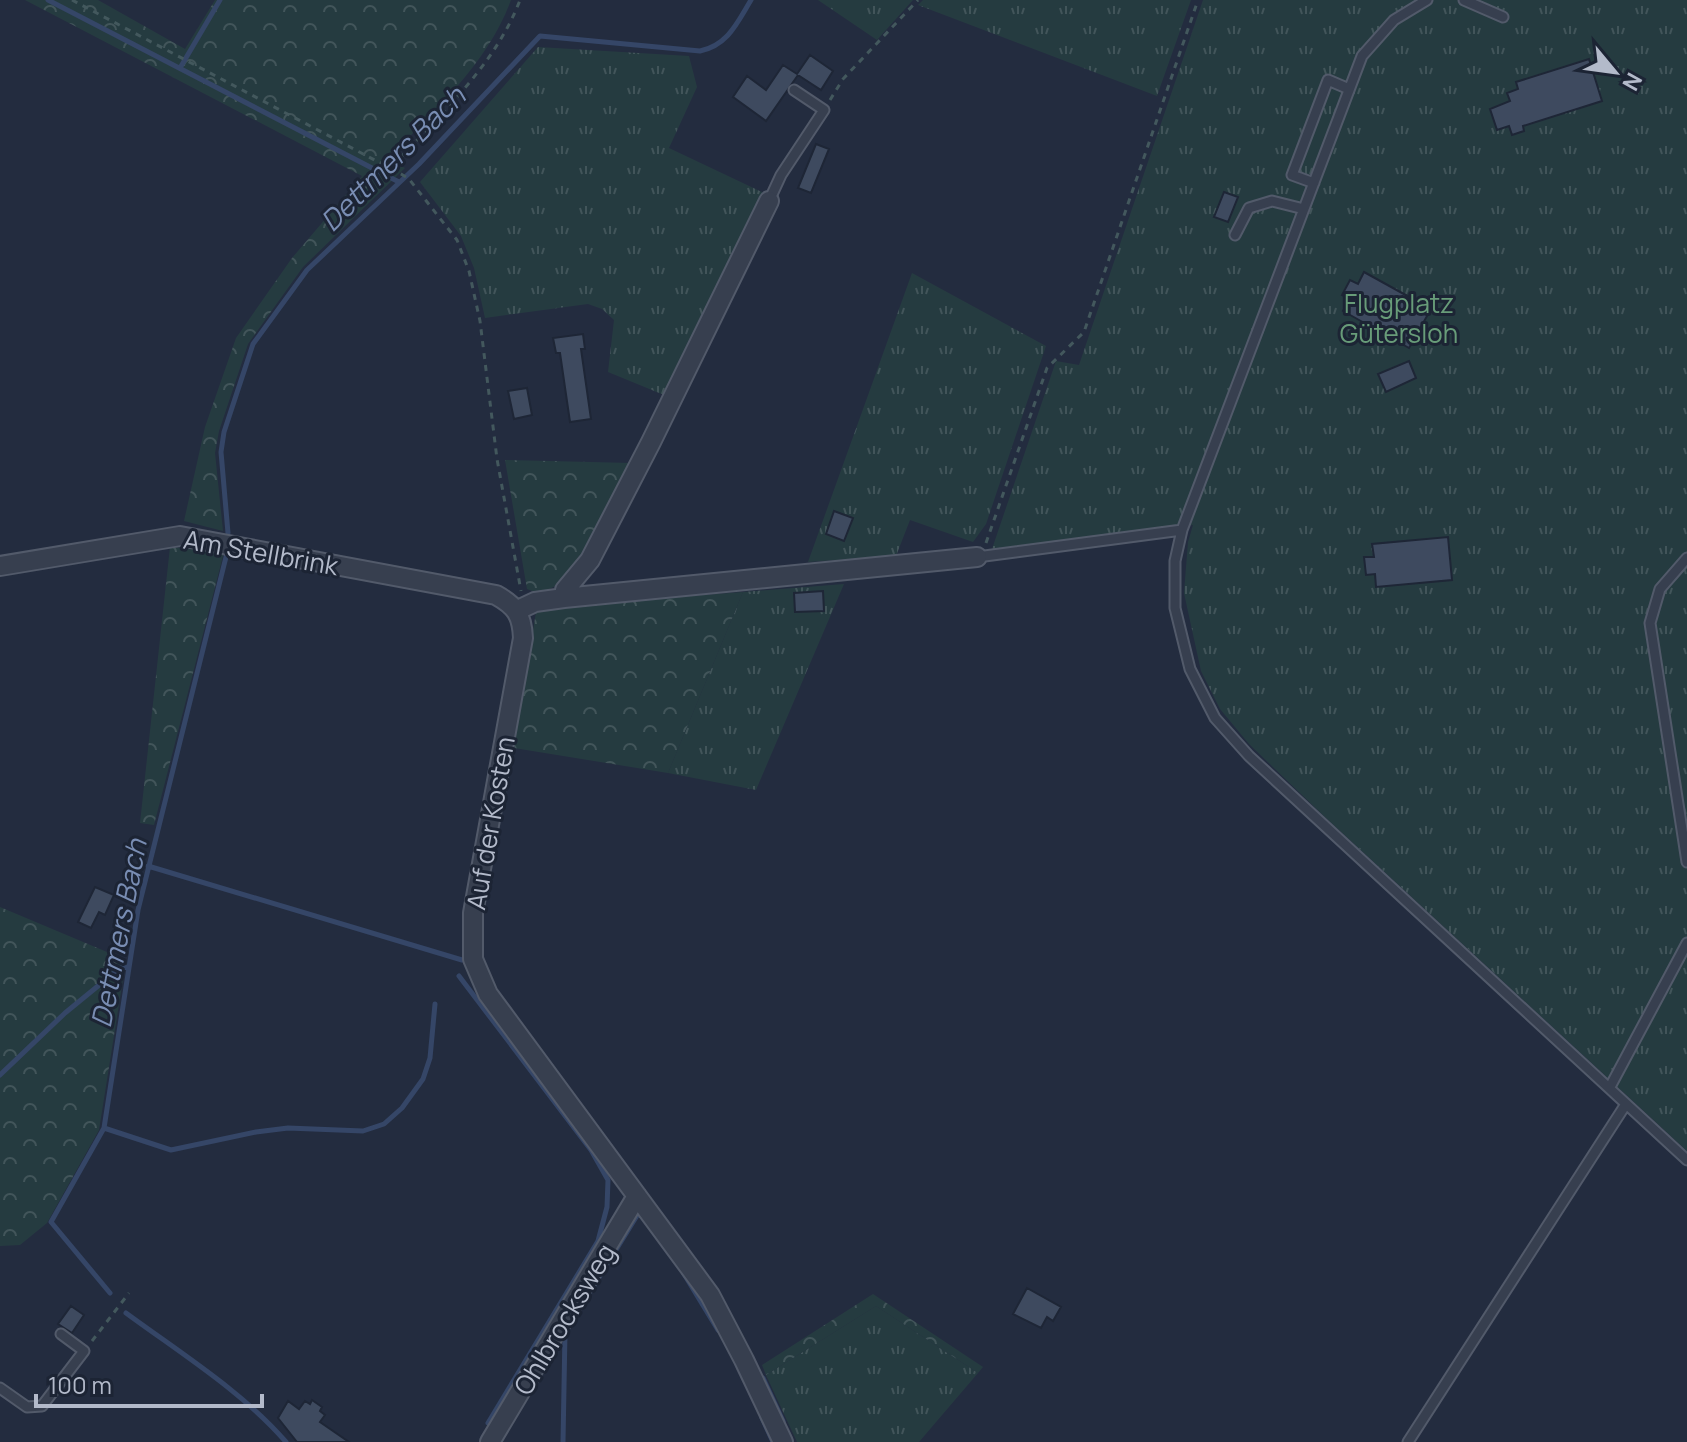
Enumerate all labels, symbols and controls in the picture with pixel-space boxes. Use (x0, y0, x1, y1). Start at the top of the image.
north arrow (1575, 32, 1655, 112)
text: N (1616, 68, 1649, 96)
water label: Dettmers Bach (311, 76, 474, 239)
park label: Flugplatz Gütersloh (1340, 285, 1458, 351)
street label: Am Stellbrink (181, 521, 342, 583)
street label: Auf der Kosten (457, 734, 523, 912)
water label: Dettmers Bach (81, 834, 155, 1030)
street label: Ohlbrocksweg (505, 1237, 623, 1401)
scale bar (36, 1358, 262, 1408)
text: 100 m (48, 1368, 112, 1401)

